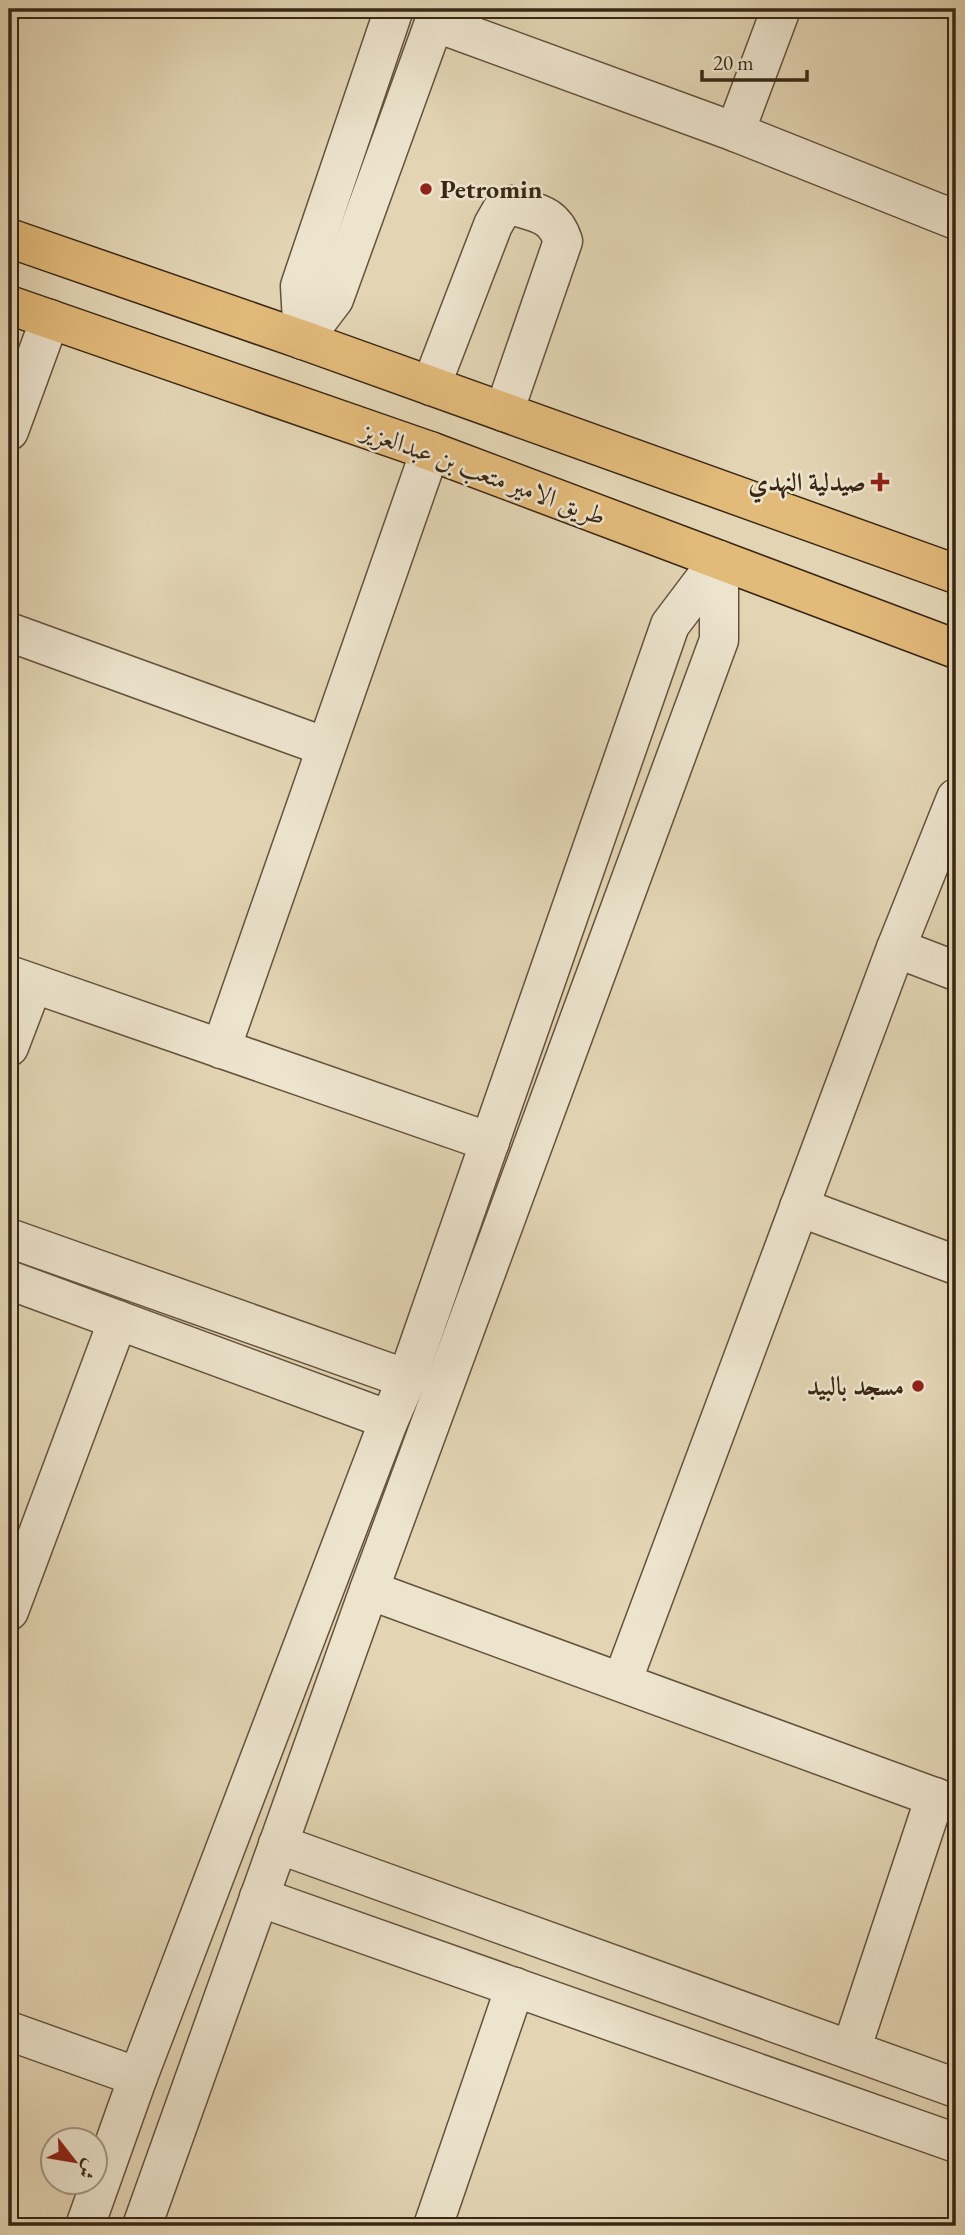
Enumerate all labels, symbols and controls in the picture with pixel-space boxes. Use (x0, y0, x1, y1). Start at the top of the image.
scale bar (702, 38, 808, 82)
text: 20 m (713, 49, 754, 76)
place label: Petromin (440, 172, 543, 206)
marker: Petromin (418, 181, 434, 197)
street label: طريق الامير متعب بن عبدالعزيز (354, 412, 611, 533)
place label: صيدلية النهدي (748, 465, 866, 504)
marker: صيدلية النهدي (872, 474, 888, 490)
place label: مسجد بالبيد (806, 1369, 904, 1403)
marker: مسجد بالبيد (910, 1378, 926, 1394)
north arrow (38, 2126, 108, 2196)
text: ش (73, 2155, 104, 2184)

